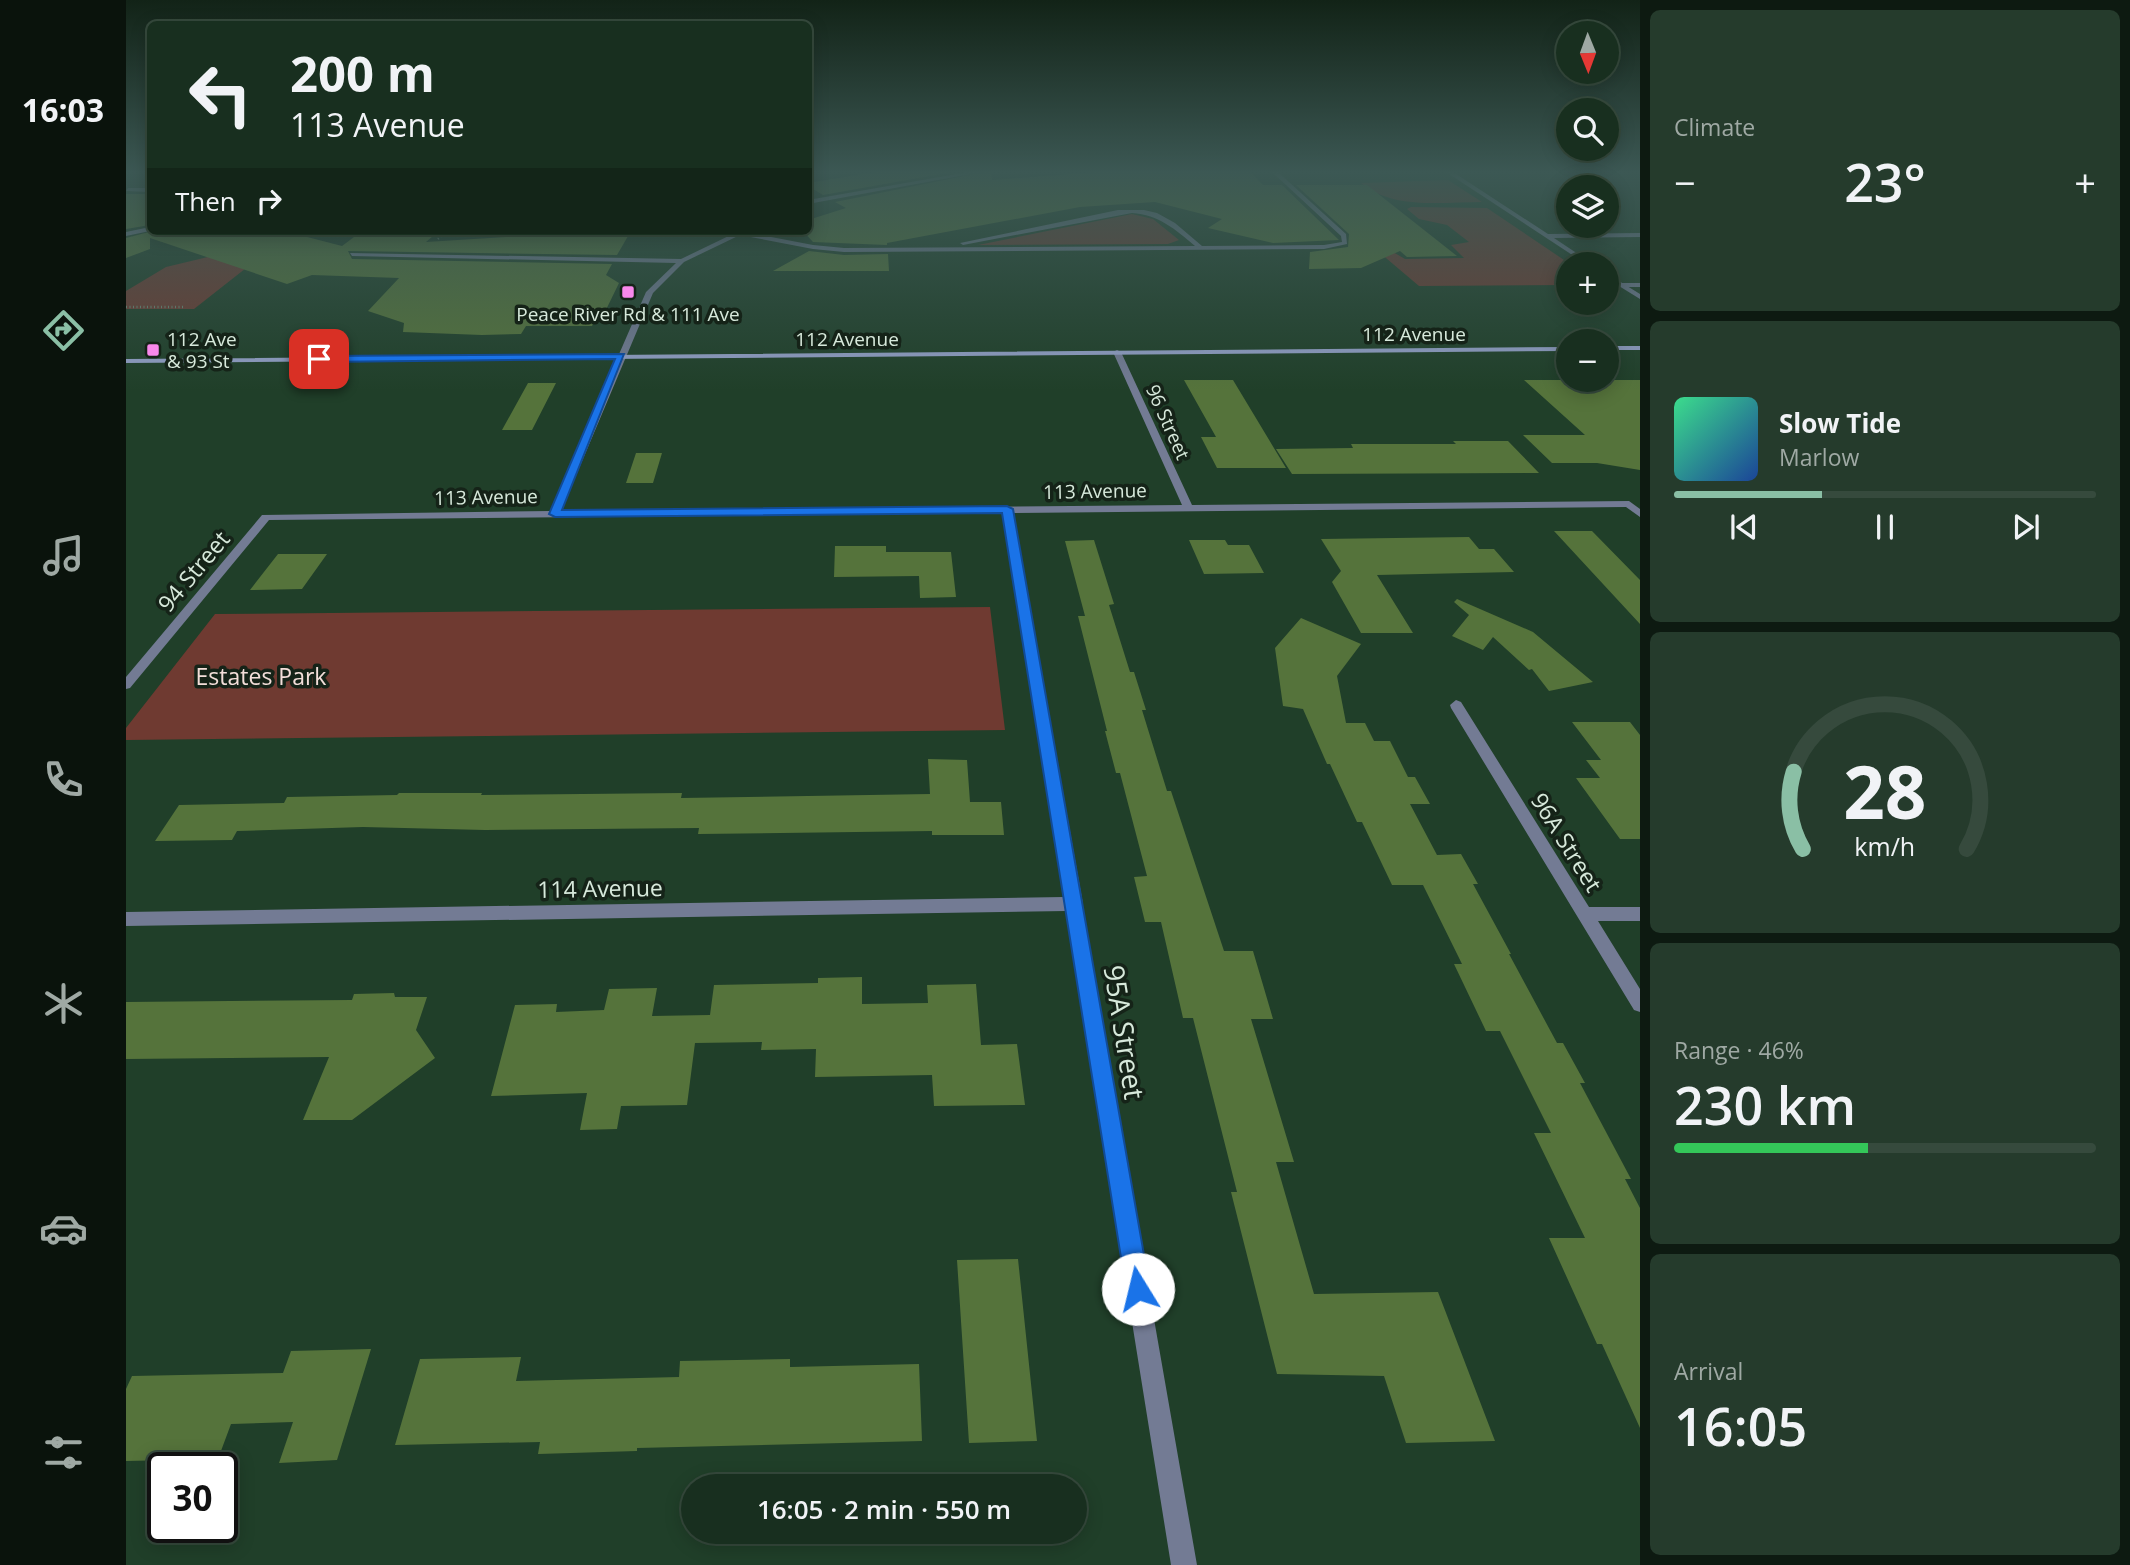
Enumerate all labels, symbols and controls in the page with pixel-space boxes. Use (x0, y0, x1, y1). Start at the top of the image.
north arrow (1556, 21, 1619, 84)
map controls (1556, 21, 1619, 392)
text: 200 m (290, 40, 435, 106)
icon: left (175, 49, 266, 140)
text: 16:03 (22, 88, 104, 131)
button: search (1556, 98, 1619, 161)
text: 113 Avenue (290, 103, 465, 146)
text: Climate (1674, 111, 1755, 143)
text: 23° (1844, 146, 1926, 217)
text: − (1674, 156, 1696, 208)
text: + (2074, 156, 2096, 208)
button: layers (1556, 175, 1619, 238)
icon: right (250, 182, 288, 220)
text: Then (175, 183, 236, 219)
button: + (1556, 252, 1619, 315)
marker: Peace River Rd & 111 Ave (620, 284, 636, 300)
place label: Peace River Rd & 111 Ave (516, 301, 740, 327)
icon: directions (39, 306, 88, 355)
street label: 112 Avenue (1362, 321, 1466, 347)
place label: 112 Ave & 93 St (167, 326, 237, 374)
street label: 112 Avenue (795, 326, 899, 352)
pin (289, 329, 349, 389)
button: − (1556, 329, 1619, 392)
icon: arrive (300, 340, 338, 378)
marker: 112 Ave & 93 St (145, 342, 161, 358)
street label: 96 Street (1140, 380, 1196, 464)
text: Slow Tide (1779, 405, 1901, 441)
text: Marlow (1779, 441, 1859, 473)
street label: 113 Avenue (1043, 477, 1147, 505)
street label: 113 Avenue (434, 483, 538, 511)
icon: previous (1725, 508, 1763, 546)
icon: pause (1866, 508, 1904, 546)
icon: next (2007, 508, 2045, 546)
street label: 94 Street (150, 524, 236, 618)
icon: music (39, 531, 88, 580)
park label: Estates Park (196, 660, 326, 692)
text: 28 (1843, 741, 1927, 840)
icon: phone (39, 755, 88, 804)
street label: 96A Street (1524, 786, 1610, 898)
text: km/h (1855, 828, 1915, 862)
street label: 114 Avenue (537, 871, 663, 905)
street label: 95A Street (1096, 962, 1154, 1102)
icon: climate (39, 979, 88, 1028)
text: Range · 46% (1674, 1034, 1804, 1066)
text: 230 km (1674, 1069, 1856, 1140)
icon: car (39, 1204, 88, 1253)
position arrow (1101, 1252, 1175, 1326)
text: Arrival (1674, 1355, 1743, 1387)
text: 16:05 (1674, 1390, 1807, 1461)
icon: filters (39, 1428, 88, 1477)
speed limit sign: 30 (147, 1452, 238, 1543)
text: 16:05 · 2 min · 550 m (757, 1491, 1011, 1527)

